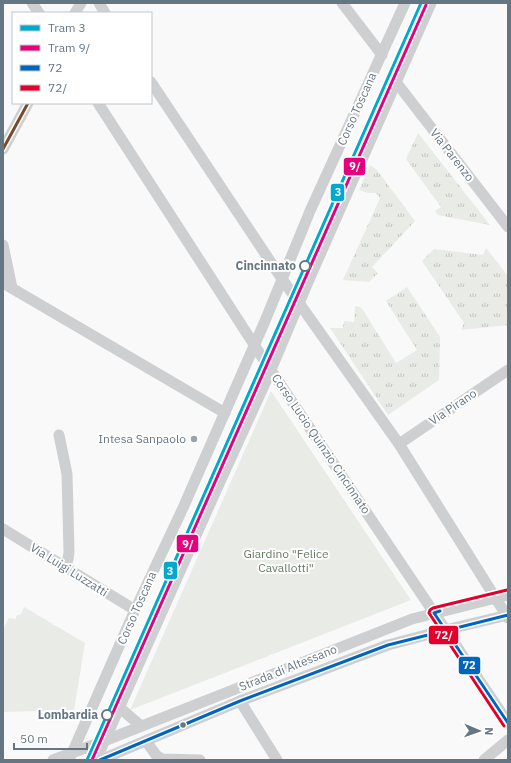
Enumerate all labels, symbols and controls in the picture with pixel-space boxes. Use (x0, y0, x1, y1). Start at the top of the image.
legend (12, 12, 152, 104)
text: Tram 3 (48, 20, 86, 35)
text: Tram 9/ (48, 40, 91, 55)
text: 72 (48, 60, 62, 75)
street label: Corso Toscana (334, 69, 380, 148)
text: 72/ (48, 80, 67, 95)
street label: Via Parenzo (427, 125, 478, 184)
line badge: 9/ (343, 157, 366, 176)
text: 9/ (349, 159, 361, 173)
line badge: 3 (330, 183, 345, 202)
text: 3 (335, 185, 341, 199)
place label: Cincinnato (236, 258, 296, 273)
marker: Cincinnato (299, 260, 311, 272)
street label: Corso Lucio Quinzio Cincinnato (269, 371, 374, 517)
street label: Via Pirano (426, 385, 480, 428)
place label: Intesa Sanpaolo (98, 431, 186, 446)
marker: Intesa Sanpaolo (189, 434, 199, 444)
line badge: 9/ (176, 534, 199, 553)
text: 9/ (182, 537, 194, 551)
street label: Via Luigi Luzzatti (28, 540, 111, 600)
park label: Giardino "Felice Cavallotti" (243, 546, 329, 575)
line badge: 3 (163, 561, 178, 580)
text: 3 (167, 564, 173, 578)
street label: Corso Toscana (114, 568, 160, 647)
line badge: 72/ (428, 625, 459, 645)
text: 72/ (435, 628, 453, 642)
street label: Strada di Altessano (237, 641, 339, 694)
line badge: 72 (458, 656, 481, 675)
text: 72 (462, 658, 476, 672)
place label: Lombardia (38, 707, 98, 722)
marker: Lombardia (101, 709, 113, 721)
north arrow (459, 711, 499, 751)
unlabelled marker (178, 720, 188, 730)
scale bar (14, 725, 87, 751)
text: N (482, 727, 496, 736)
text: 50 m (20, 731, 48, 746)

